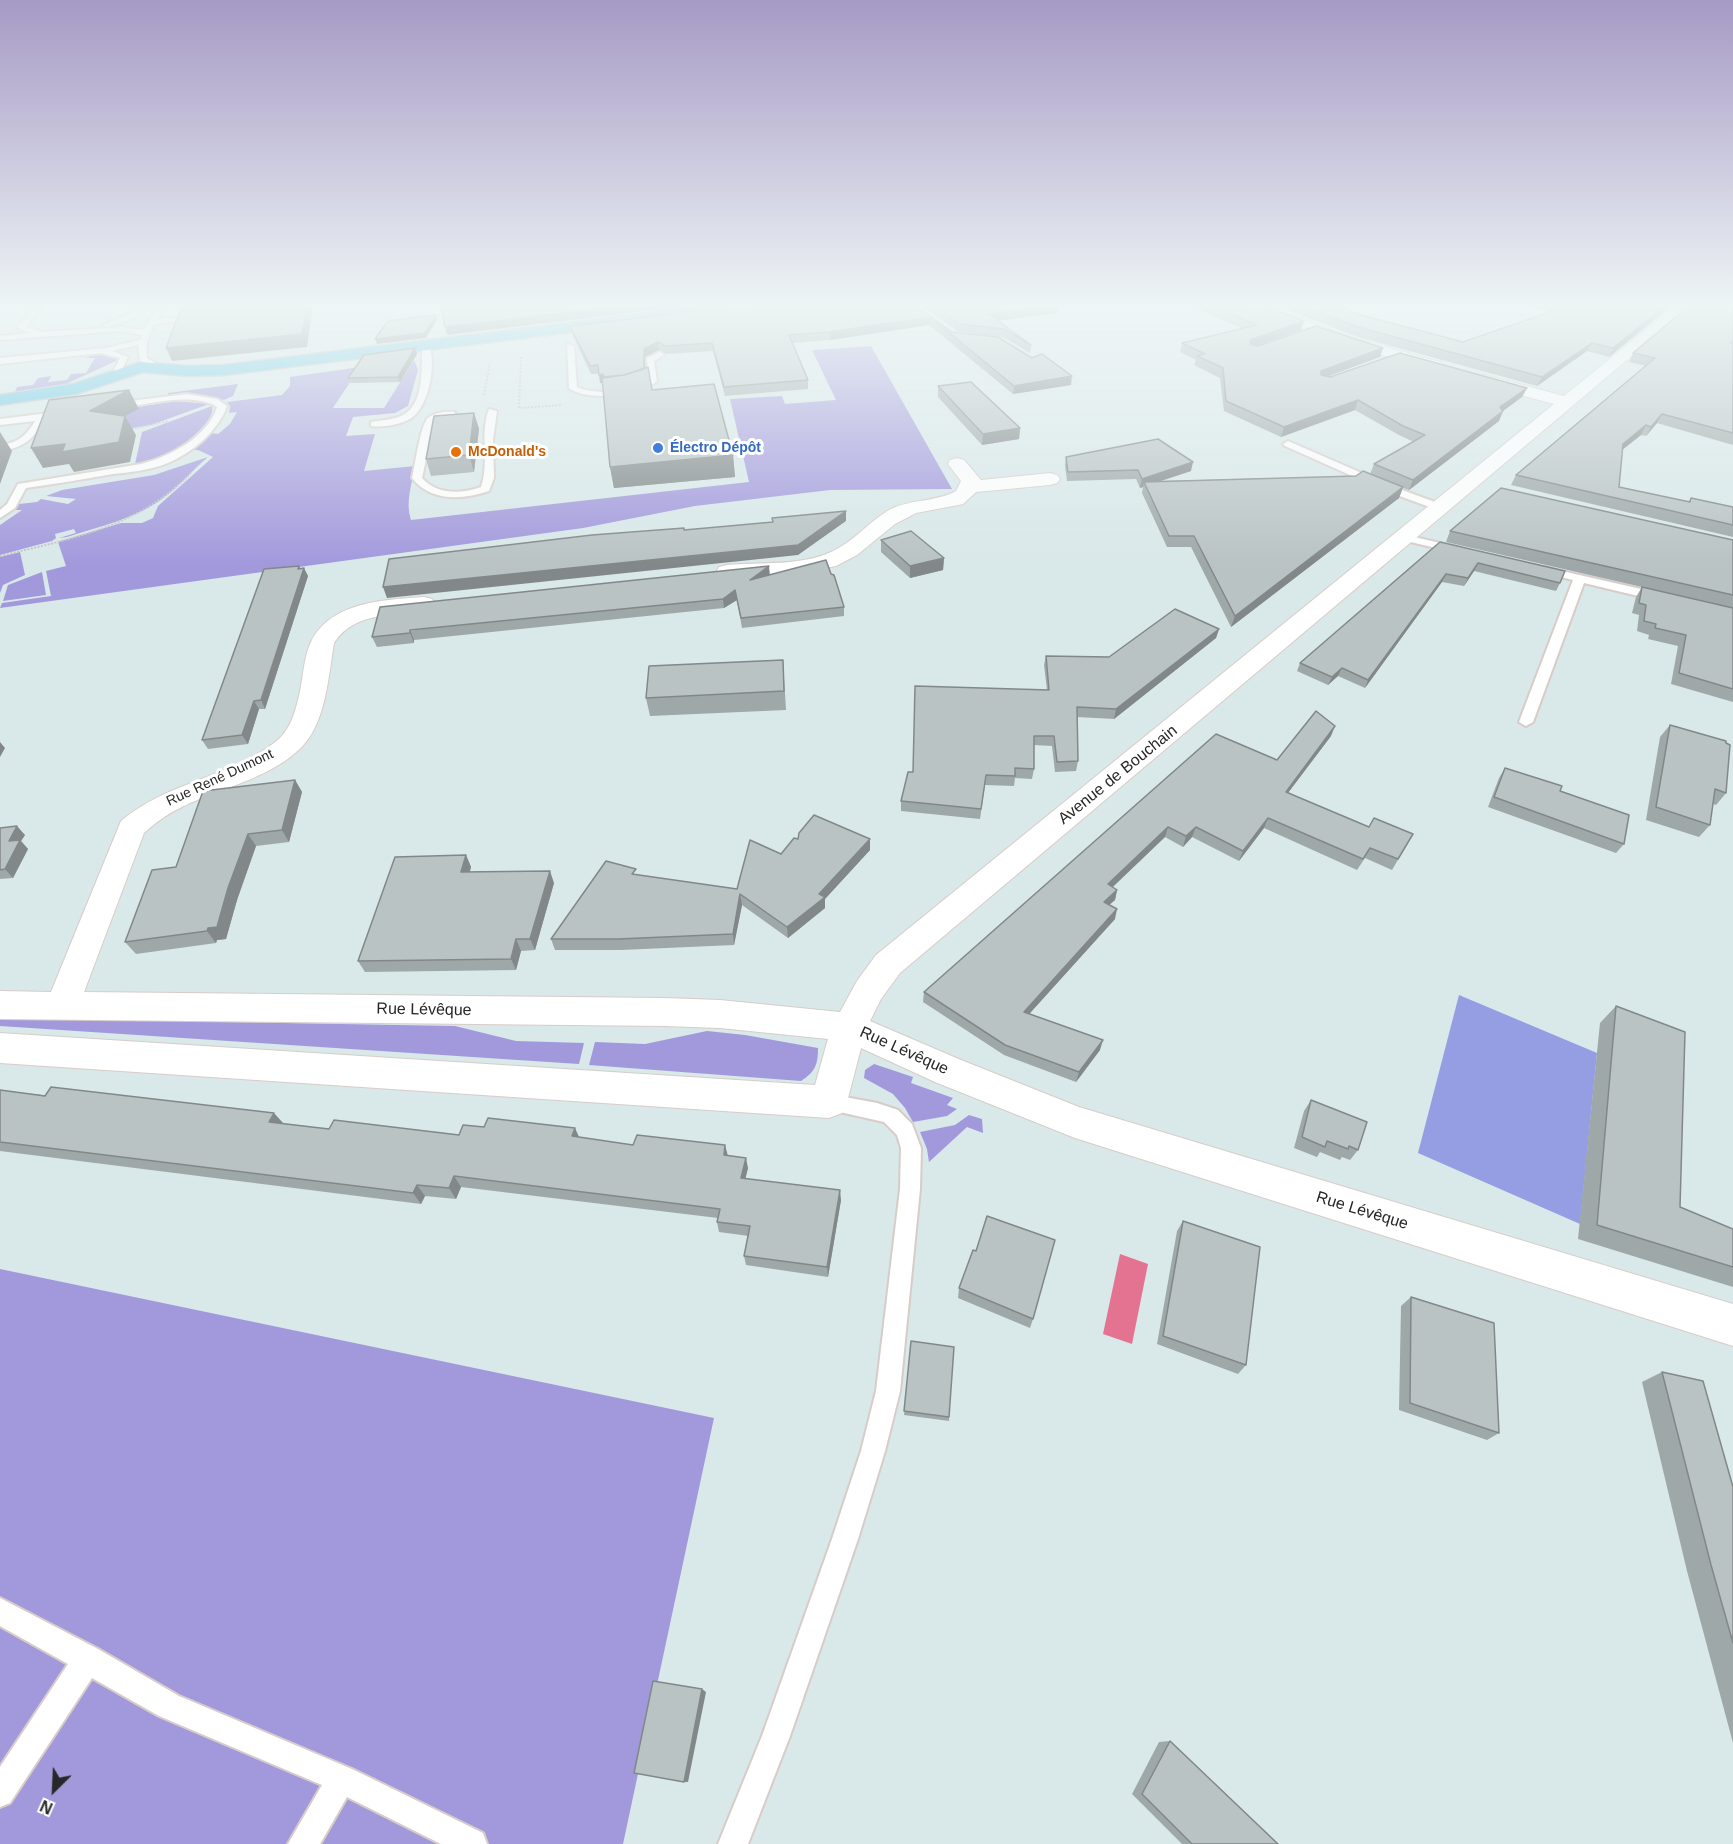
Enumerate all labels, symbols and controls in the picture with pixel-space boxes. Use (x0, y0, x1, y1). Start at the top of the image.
place label: Électro Dépôt (670, 440, 761, 456)
marker: Électro Dépôt (651, 441, 665, 455)
place label: McDonald's (468, 444, 546, 460)
marker: McDonald's (449, 445, 463, 459)
street label: Avenue de Bouchain (1055, 721, 1181, 829)
street label: Rue René Dumont (164, 746, 276, 810)
street label: Rue Lévêque (376, 1000, 472, 1020)
street label: Rue Lévêque (857, 1023, 951, 1079)
street label: Rue Lévêque (1314, 1188, 1410, 1234)
north arrow (24, 1760, 84, 1820)
text: N (38, 1797, 55, 1817)

